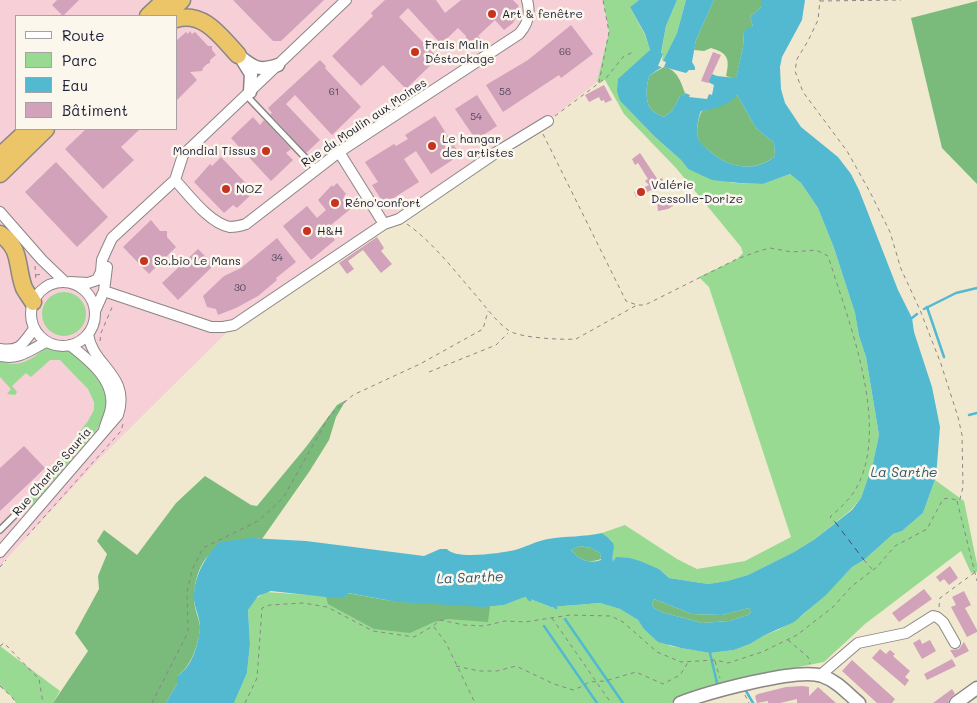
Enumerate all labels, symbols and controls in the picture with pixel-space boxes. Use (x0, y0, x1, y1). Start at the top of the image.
place label: Art & fenêtre (502, 7, 583, 21)
marker: Art & fenêtre (486, 8, 498, 20)
legend (15, 15, 178, 130)
text: Route (62, 25, 105, 45)
place label: Frais Malin Déstockage (425, 38, 494, 66)
marker: Frais Malin Déstockage (409, 46, 421, 58)
house number: 66 (559, 46, 571, 58)
text: Parc (62, 50, 97, 70)
text: Eau (62, 75, 88, 95)
street label: Rue du Moulin aux Moines (299, 76, 429, 170)
house number: 61 (329, 86, 339, 98)
house number: 58 (499, 86, 511, 98)
text: Bâtiment (62, 100, 128, 120)
house number: 54 (470, 111, 482, 123)
place label: Le hangar des artistes (442, 132, 514, 160)
marker: Le hangar des artistes (426, 140, 438, 152)
place label: Mondial Tissus (173, 144, 256, 158)
marker: Mondial Tissus (260, 145, 272, 157)
place label: Valérie Dessolle-Dorize (651, 178, 743, 206)
place label: NOZ (236, 182, 262, 196)
marker: NOZ (220, 183, 232, 195)
marker: Valérie Dessolle-Dorize (635, 186, 647, 198)
place label: Réno'confort (345, 196, 420, 210)
marker: Réno'confort (329, 197, 341, 209)
place label: H&H (317, 224, 343, 238)
marker: H&H (301, 225, 313, 237)
house number: 34 (271, 252, 283, 264)
place label: So.bio Le Mans (154, 254, 241, 268)
marker: So.bio Le Mans (138, 255, 150, 267)
house number: 30 (234, 282, 246, 294)
street label: Rue Charles Sauria (10, 425, 94, 519)
water label: La Sarthe (871, 465, 937, 481)
water label: La Sarthe (436, 568, 504, 588)

